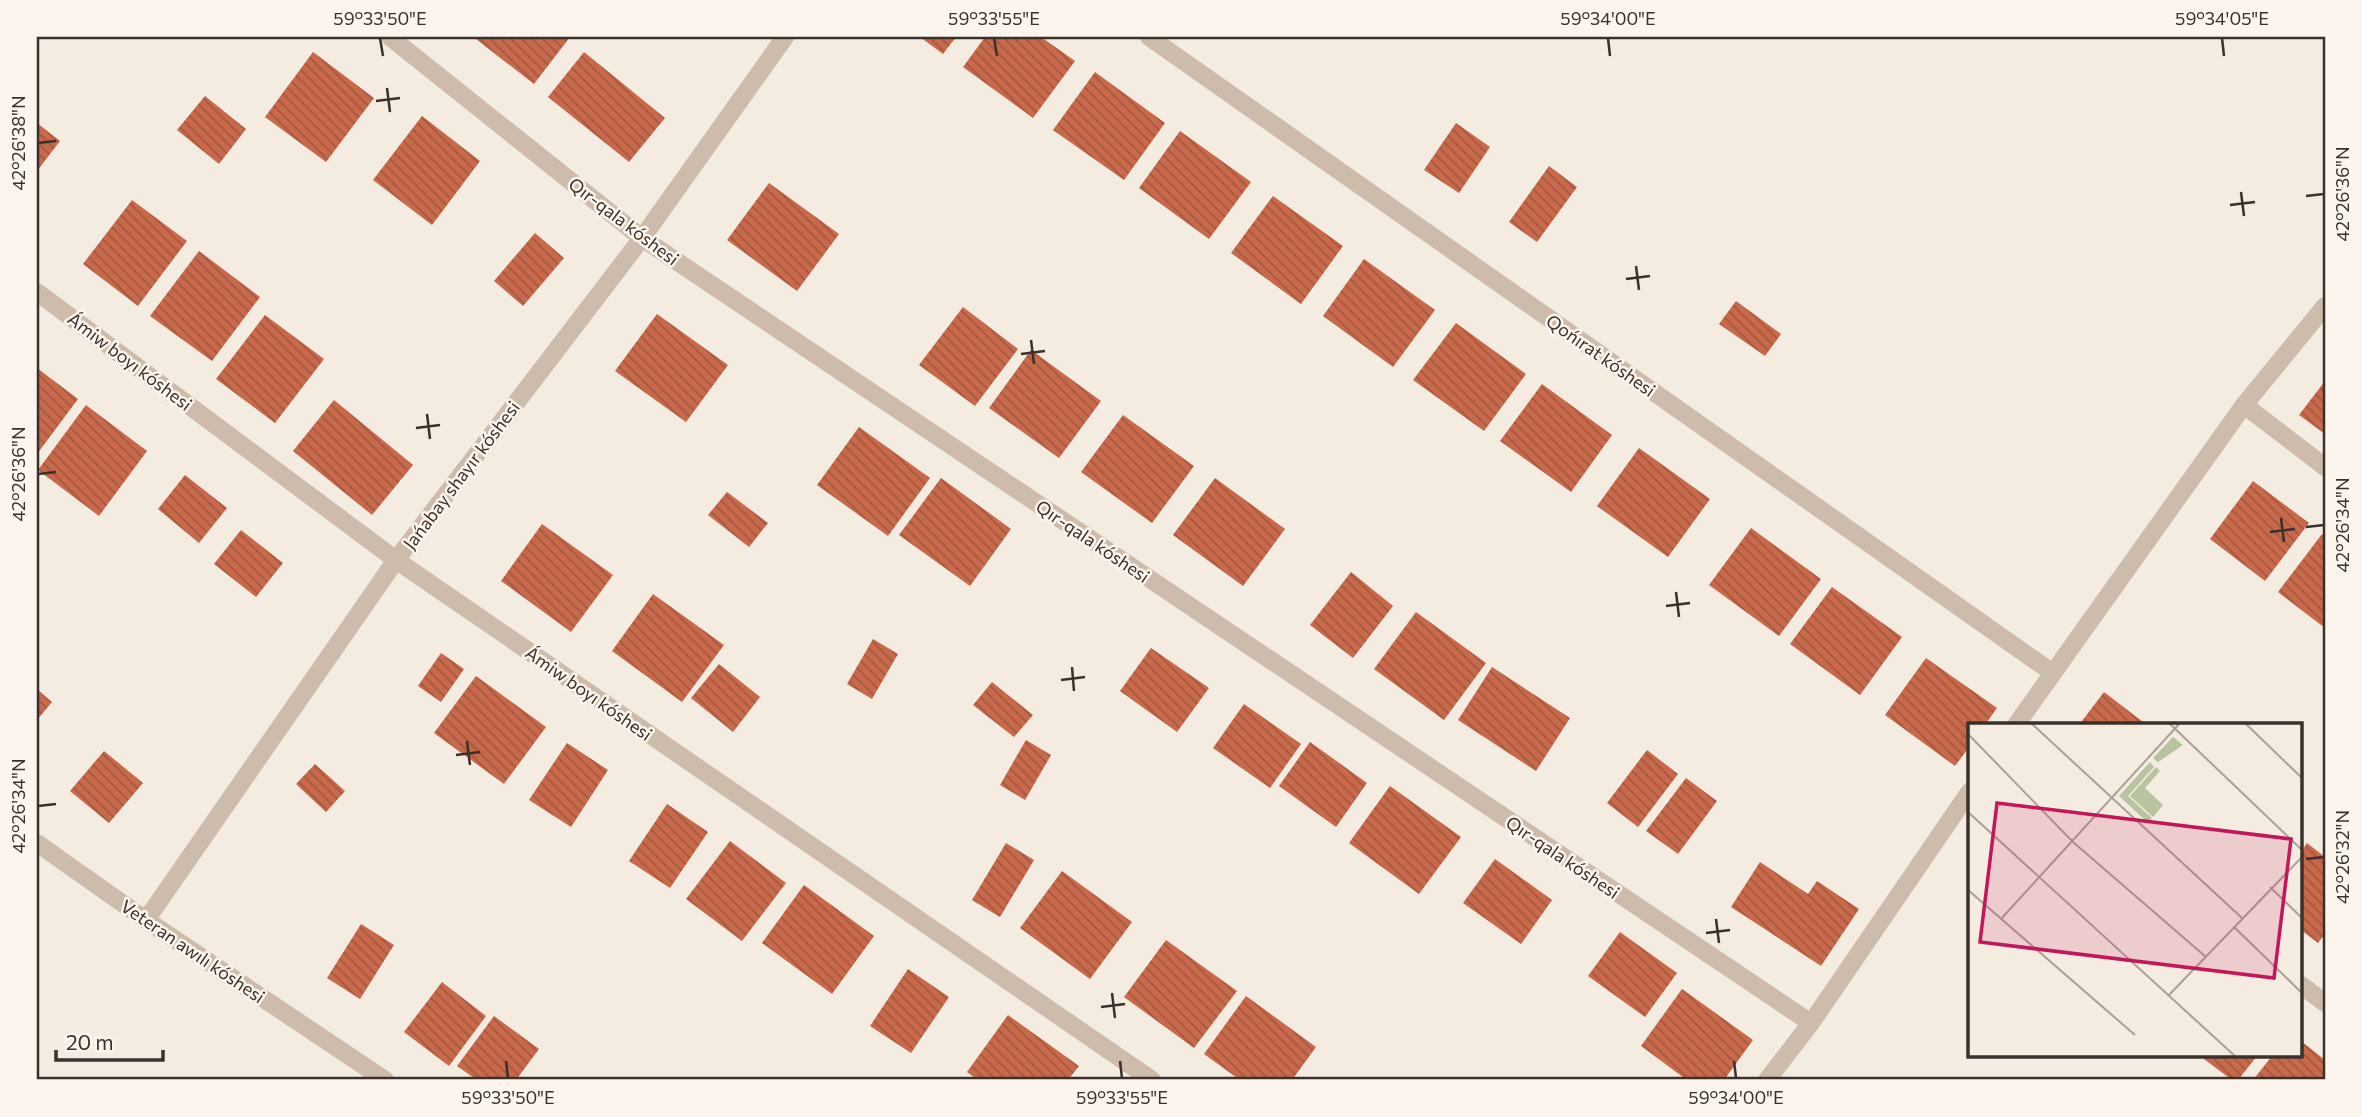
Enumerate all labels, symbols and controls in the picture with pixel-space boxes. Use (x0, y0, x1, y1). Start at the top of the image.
text: 59°33'50"E (333, 7, 427, 29)
text: 59°33'55"E (948, 7, 1040, 29)
text: 59°34'00"E (1560, 7, 1656, 29)
text: 59°34'05"E (2175, 7, 2269, 29)
text: 42°26'38"N (7, 95, 29, 191)
text: 42°26'36"N (2331, 146, 2353, 242)
street label: Qır-qala kóshesi (565, 172, 683, 270)
street label: Ámiw boyı kóshesi (64, 307, 196, 415)
street label: Qońırat kóshesi (1542, 309, 1660, 401)
street label: Jańabay shayır kóshesi (398, 396, 524, 554)
text: 42°26'36"N (7, 426, 29, 522)
text: 42°26'34"N (2331, 478, 2353, 572)
street label: Qır-qala kóshesi (1032, 495, 1154, 587)
street label: Ámiw boyı kóshesi (521, 641, 657, 745)
inset map (1968, 723, 2302, 1058)
text: 42°26'34"N (7, 759, 29, 853)
text: 42°26'32"N (2331, 810, 2353, 904)
street label: Qır-qala kóshesi (1502, 811, 1624, 903)
street label: Veteran awılı kóshesi (117, 895, 269, 1007)
scale bar (56, 1019, 163, 1063)
text: 20 m (66, 1029, 114, 1054)
text: 59°33'50"E (461, 1086, 555, 1108)
text: 59°33'55"E (1076, 1086, 1168, 1108)
text: 59°34'00"E (1688, 1086, 1784, 1108)

